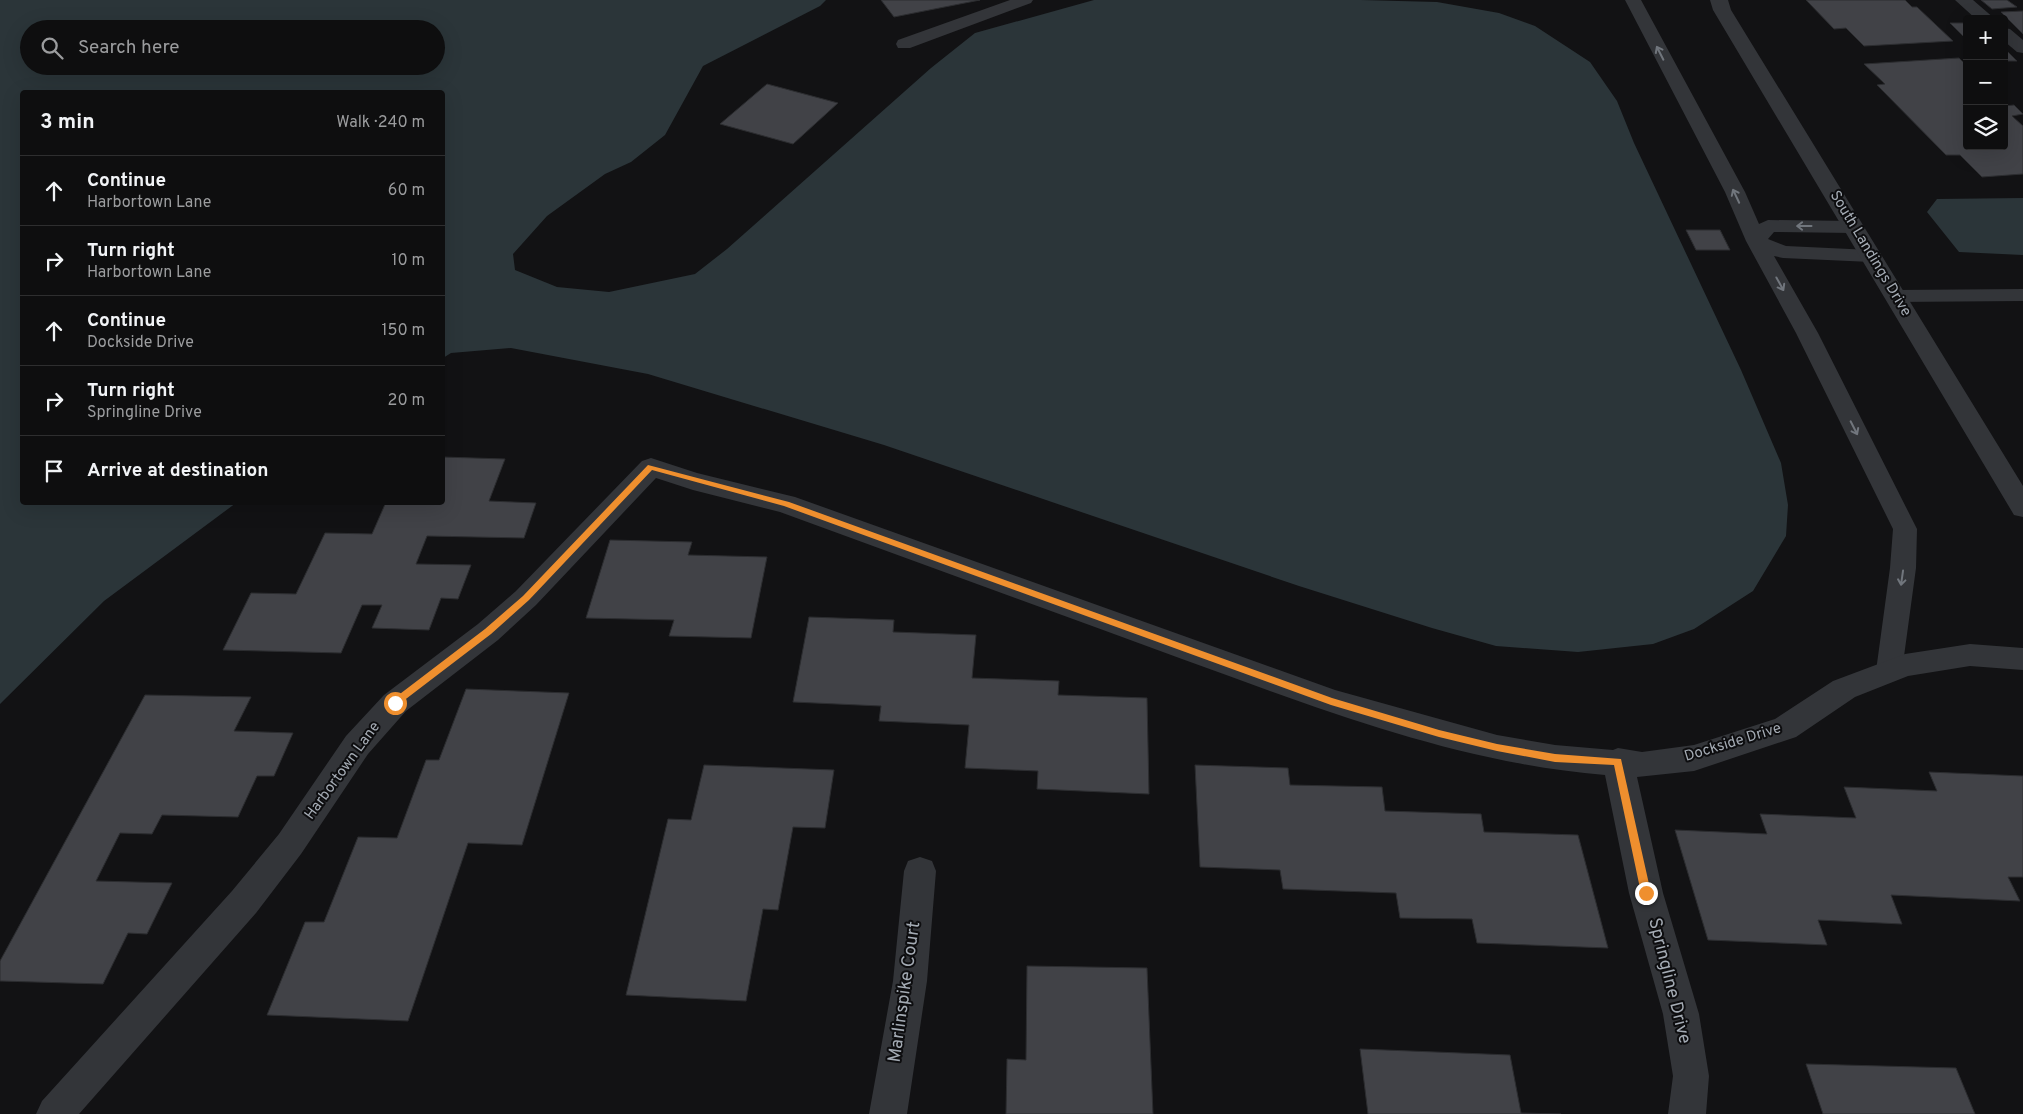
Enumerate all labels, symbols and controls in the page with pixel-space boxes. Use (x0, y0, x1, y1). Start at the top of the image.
map controls (1963, 15, 2008, 150)
button: + (1963, 15, 2008, 60)
search box (20, 20, 445, 75)
icon: search (38, 34, 66, 62)
text: Search here (78, 36, 180, 60)
one-way arrow (1655, 46, 1664, 61)
button: − (1963, 60, 2008, 105)
button: layers (1963, 105, 2008, 150)
text: 3 min (40, 109, 95, 136)
text: Walk · 240 m (336, 113, 425, 133)
text: Continue (87, 169, 166, 193)
icon: ahead (40, 177, 68, 205)
text: 60 m (388, 181, 425, 201)
street label: South Landings Drive (1825, 188, 1915, 320)
one-way arrow (1731, 189, 1741, 204)
text: Harbortown Lane (87, 193, 211, 213)
one-way arrow (1796, 221, 1812, 231)
text: Turn right (87, 239, 175, 263)
icon: right (40, 247, 68, 275)
text: 10 m (391, 251, 425, 271)
text: Harbortown Lane (87, 263, 211, 283)
one-way arrow (1775, 276, 1785, 290)
text: Continue (87, 309, 166, 333)
icon: ahead (40, 317, 68, 345)
text: 150 m (382, 321, 425, 341)
text: Dockside Drive (87, 333, 194, 353)
text: Turn right (87, 379, 175, 403)
icon: right (40, 387, 68, 415)
text: 20 m (388, 391, 425, 411)
text: Springline Drive (87, 403, 202, 423)
one-way arrow (1850, 420, 1859, 435)
icon: arrive (40, 457, 68, 485)
text: Arrive at destination (87, 459, 268, 483)
one-way arrow (1897, 570, 1907, 586)
route start (384, 692, 407, 715)
street label: Harbortown Lane (301, 718, 385, 824)
street label: Dockside Drive (1682, 719, 1784, 767)
route end (1635, 882, 1658, 905)
street label: Springline Drive (1642, 916, 1696, 1046)
street label: Marlinspike Court (884, 920, 926, 1064)

